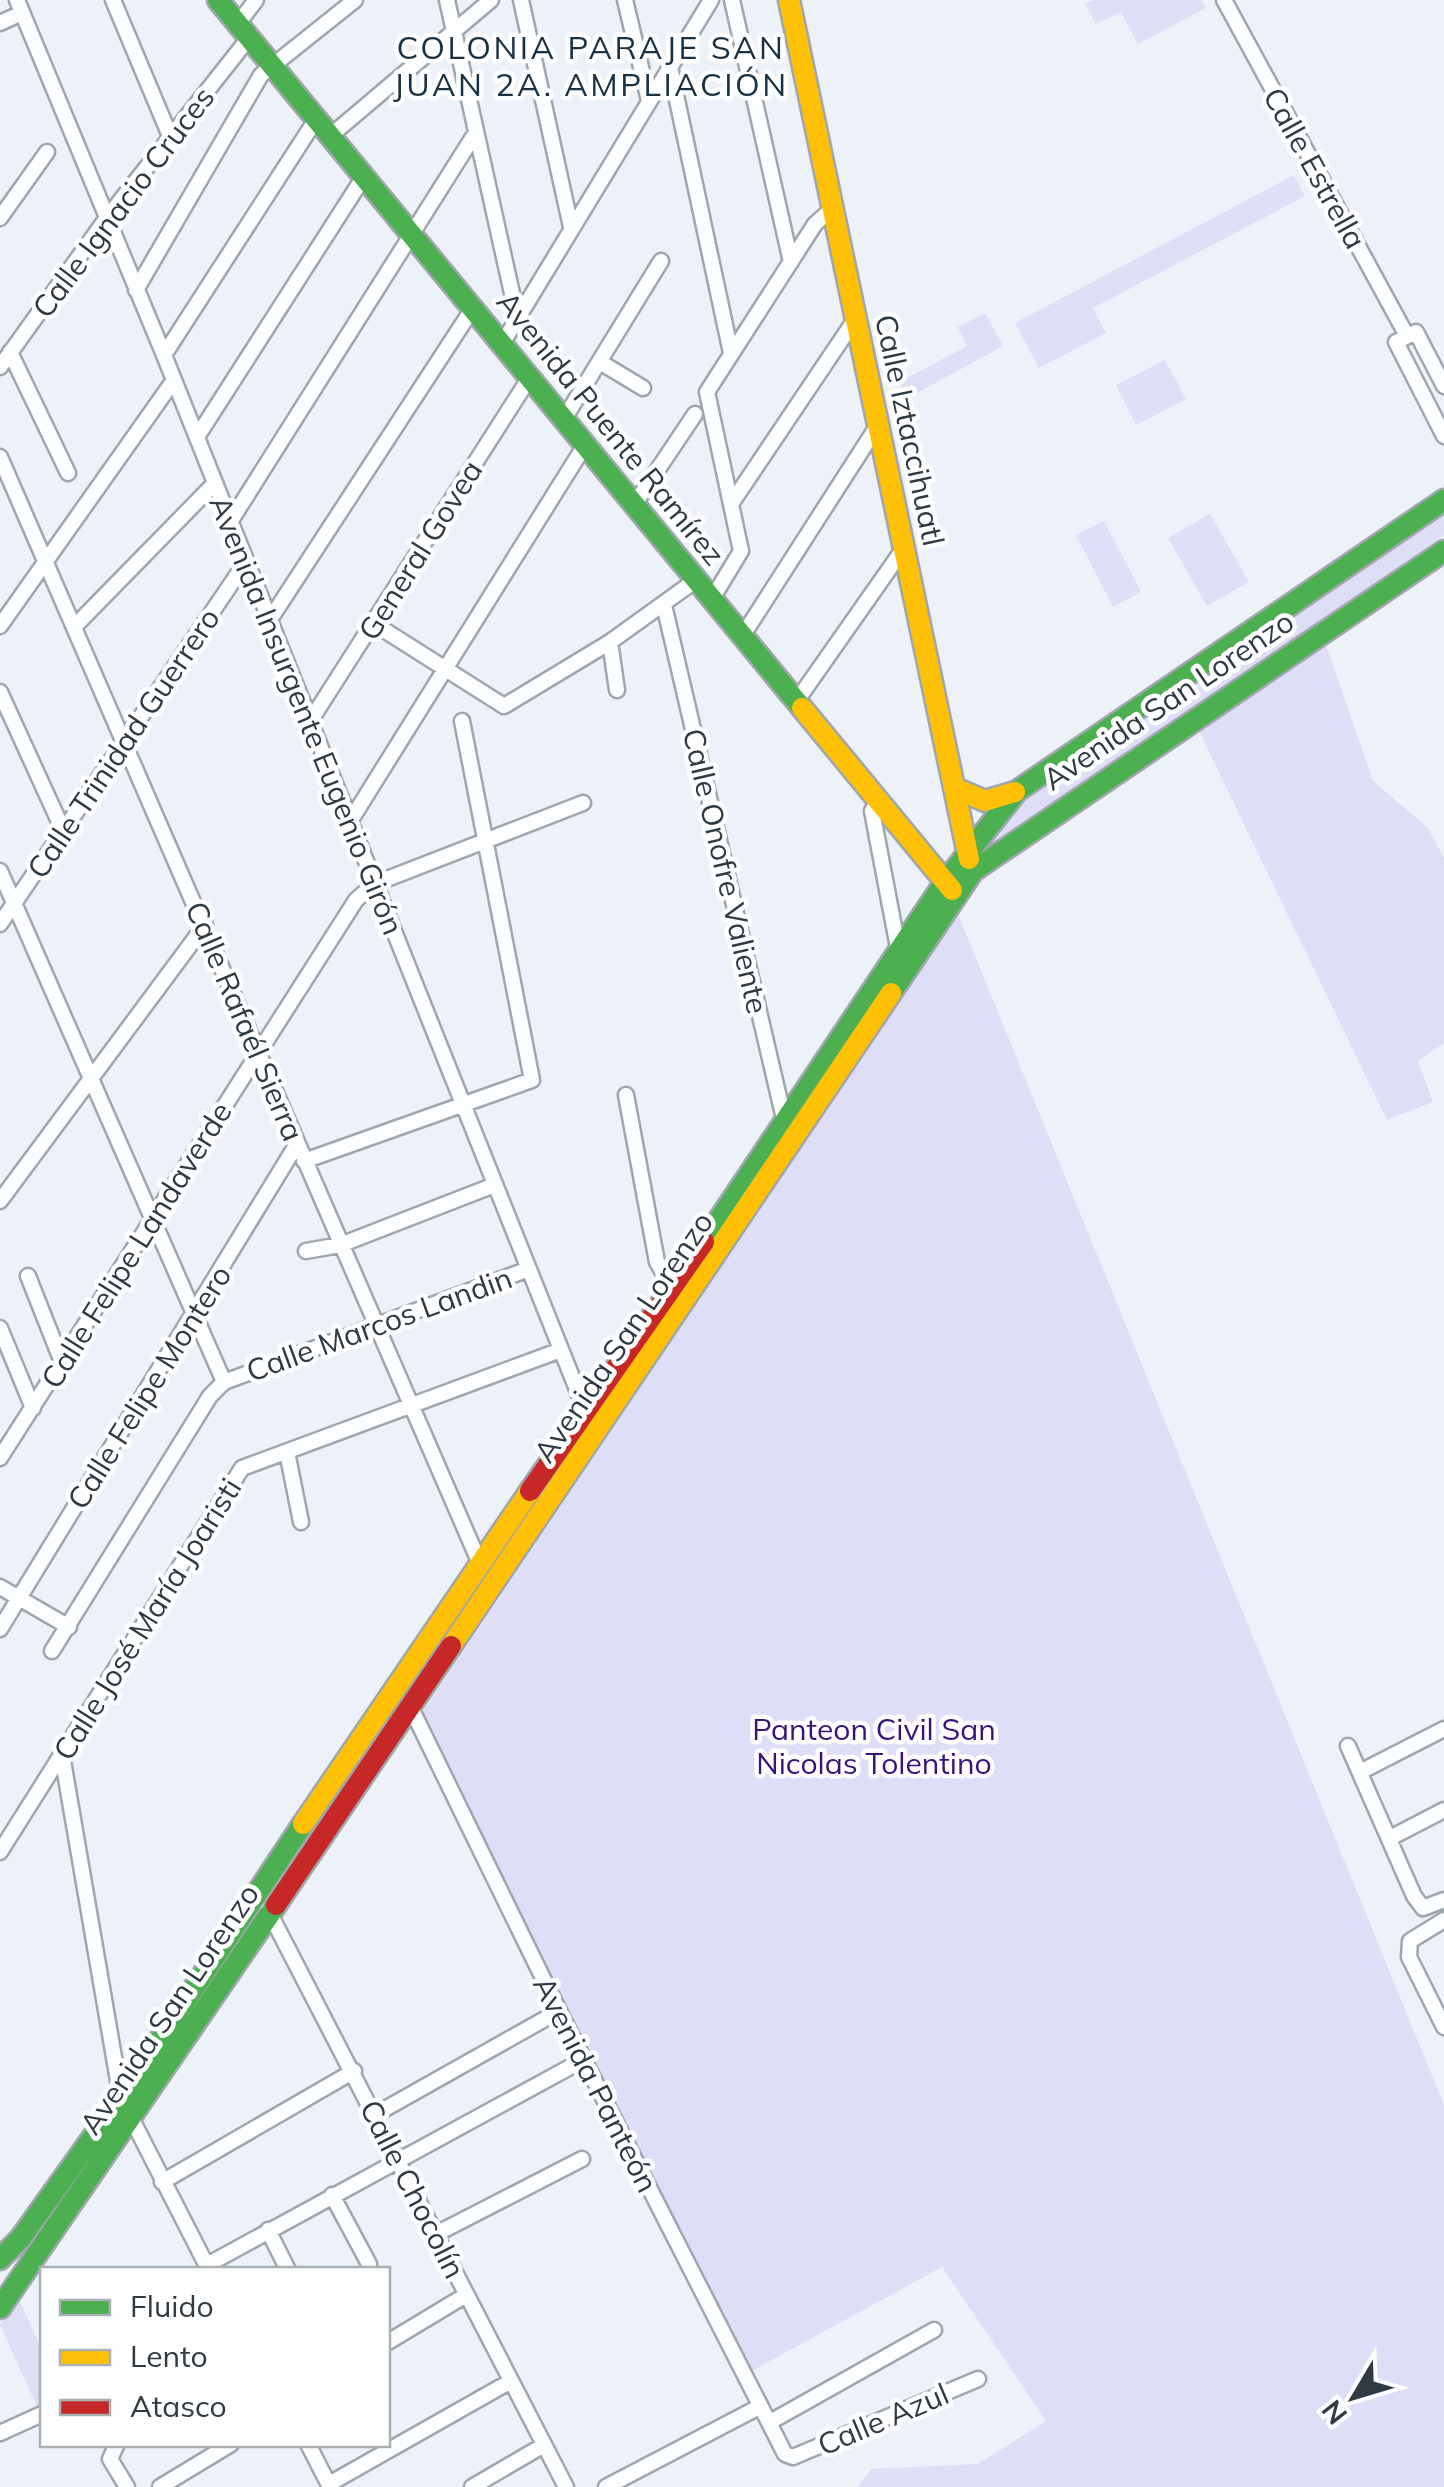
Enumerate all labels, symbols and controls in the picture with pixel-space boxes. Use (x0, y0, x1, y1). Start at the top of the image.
district label: COLONIA PARAJE SAN JUAN 2A. AMPLIACIÓN (393, 27, 789, 104)
street label: Calle Ignacio Cruces (24, 79, 222, 325)
street label: Calle Estrella (1255, 81, 1375, 255)
street label: Avenida Puente Ramírez (489, 283, 733, 573)
street label: Calle Iztaccihuatl (867, 311, 953, 549)
street label: General Govea (350, 453, 490, 647)
street label: Avenida Insurgente Eugenio Girón (201, 490, 413, 940)
street label: Calle Trinidad Guerrero (18, 600, 228, 886)
street label: Avenida San Lorenzo (1035, 602, 1301, 798)
street label: Calle Onofre Valiente (675, 725, 777, 1017)
street label: Calle Rafaél Sierra (177, 896, 313, 1146)
street label: Calle Felipe Landaverde (32, 1095, 240, 1395)
street label: Avenida San Lorenzo (525, 1204, 721, 1470)
street label: Calle Felipe Montero (59, 1258, 239, 1516)
street label: Calle Marcos Landin (241, 1258, 517, 1390)
street label: Calle José María Joaristi (45, 1471, 249, 1767)
park label: Panteon Civil San Nicolas Tolentino (752, 1710, 996, 1782)
street label: Avenida San Lorenzo (71, 1876, 267, 2142)
street label: Avenida Panteón (525, 1970, 667, 2198)
street label: Calle Chocolín (352, 2093, 474, 2285)
legend (40, 2267, 390, 2447)
text: Fluido (130, 2287, 214, 2325)
text: Lento (130, 2337, 208, 2375)
north arrow (1304, 2347, 1404, 2447)
street label: Calle Azul (812, 2374, 954, 2464)
text: Atasco (130, 2387, 227, 2425)
text: N (1314, 2394, 1354, 2432)

